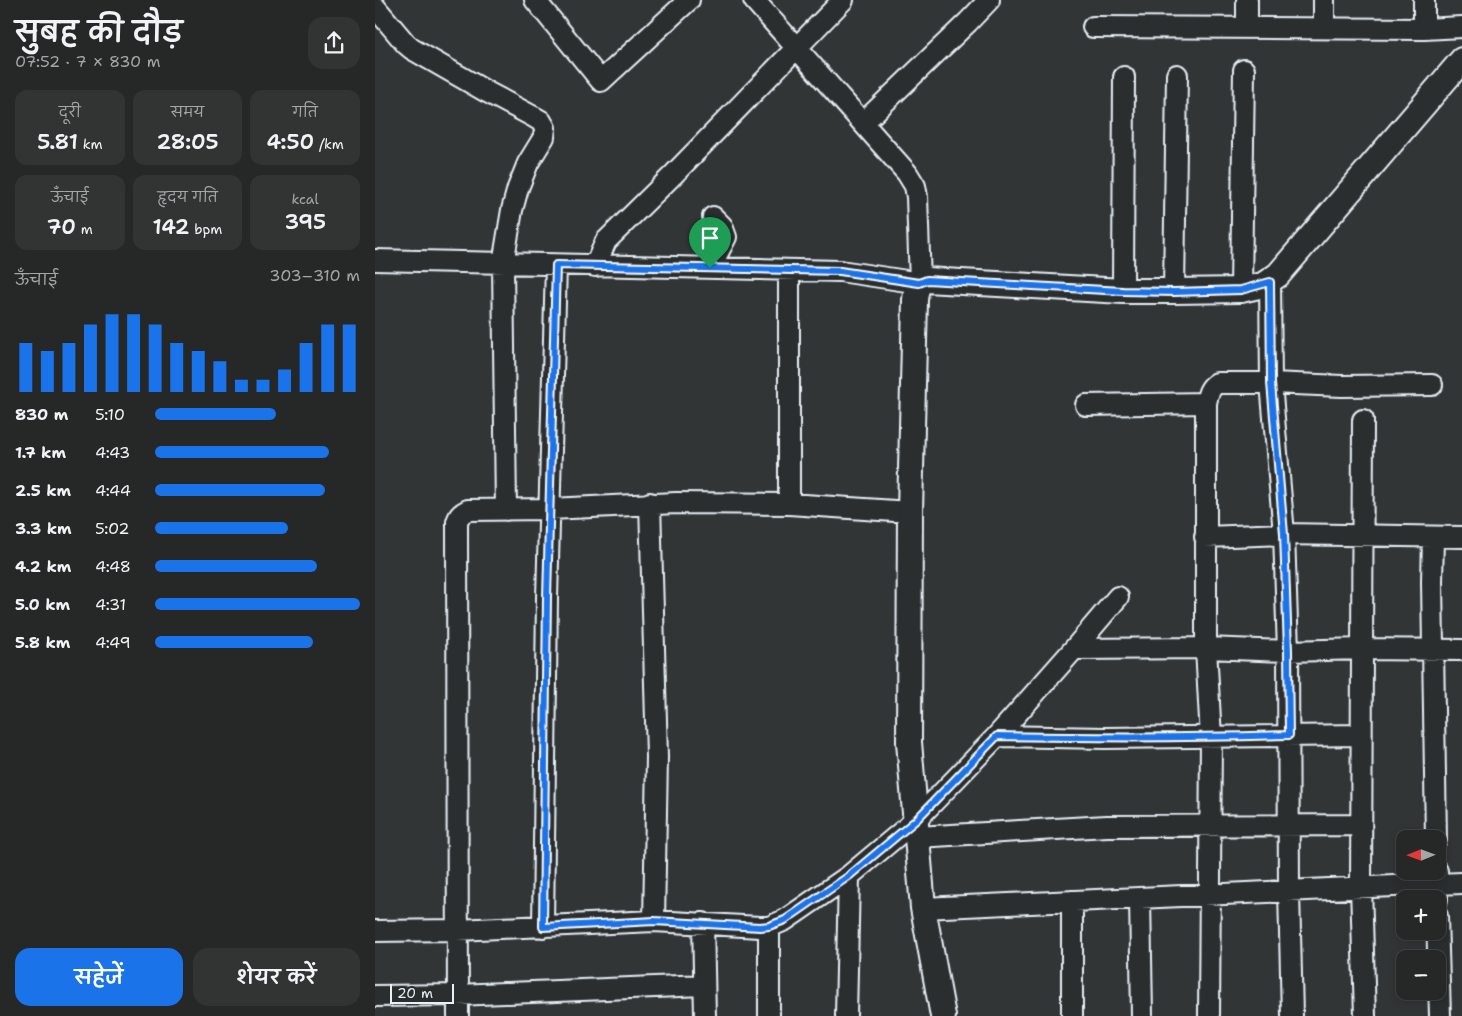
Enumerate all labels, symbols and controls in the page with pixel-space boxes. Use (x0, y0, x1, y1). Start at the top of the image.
text: सुबह की दौड़ (15, 13, 183, 51)
button: share (308, 17, 360, 69)
text: 07:52 · 7 × 830 m (15, 51, 161, 72)
text: दूरी (59, 103, 81, 121)
text: समय (171, 103, 204, 121)
text: गति (292, 103, 318, 121)
text: 5.81 (37, 128, 78, 156)
text: 28:05 (156, 128, 219, 156)
text: 4:50 (266, 128, 314, 156)
text: km (78, 135, 103, 153)
text: /km (314, 135, 344, 153)
text: ऊँचाई (51, 188, 89, 206)
text: हृदय गति (157, 188, 218, 206)
text: kcal (292, 190, 319, 208)
text: 395 (284, 208, 326, 236)
text: 70 (47, 213, 76, 241)
text: 142 (153, 213, 189, 241)
pin (689, 217, 731, 268)
text: m (76, 220, 93, 238)
text: bpm (189, 220, 222, 238)
icon: arrive (696, 224, 724, 252)
text: 303–310 m (269, 265, 360, 286)
text: ऊँचाई (15, 269, 58, 290)
text: 830 m (15, 404, 68, 425)
text: 5:10 (95, 404, 125, 425)
text: 1.7 km (15, 442, 66, 463)
text: 4:43 (95, 442, 130, 463)
text: 2.5 km (15, 480, 71, 501)
text: 4:44 (95, 480, 131, 501)
text: 3.3 km (15, 518, 72, 539)
text: 5:02 (95, 518, 129, 539)
text: 4.2 km (15, 556, 71, 577)
text: 4:48 (95, 556, 131, 577)
text: 5.0 km (15, 594, 70, 615)
text: 4:31 (95, 594, 126, 615)
text: 5.8 km (15, 632, 70, 653)
text: 4:49 (95, 632, 131, 653)
north arrow (1396, 830, 1446, 880)
map controls (1396, 830, 1446, 1000)
button: + (1396, 890, 1446, 940)
button: सहेजें (15, 948, 183, 1006)
button: शेयर करें (193, 948, 360, 1006)
button: − (1396, 950, 1446, 1000)
scale bar (390, 981, 454, 1004)
text: 20 m (397, 984, 433, 1002)

